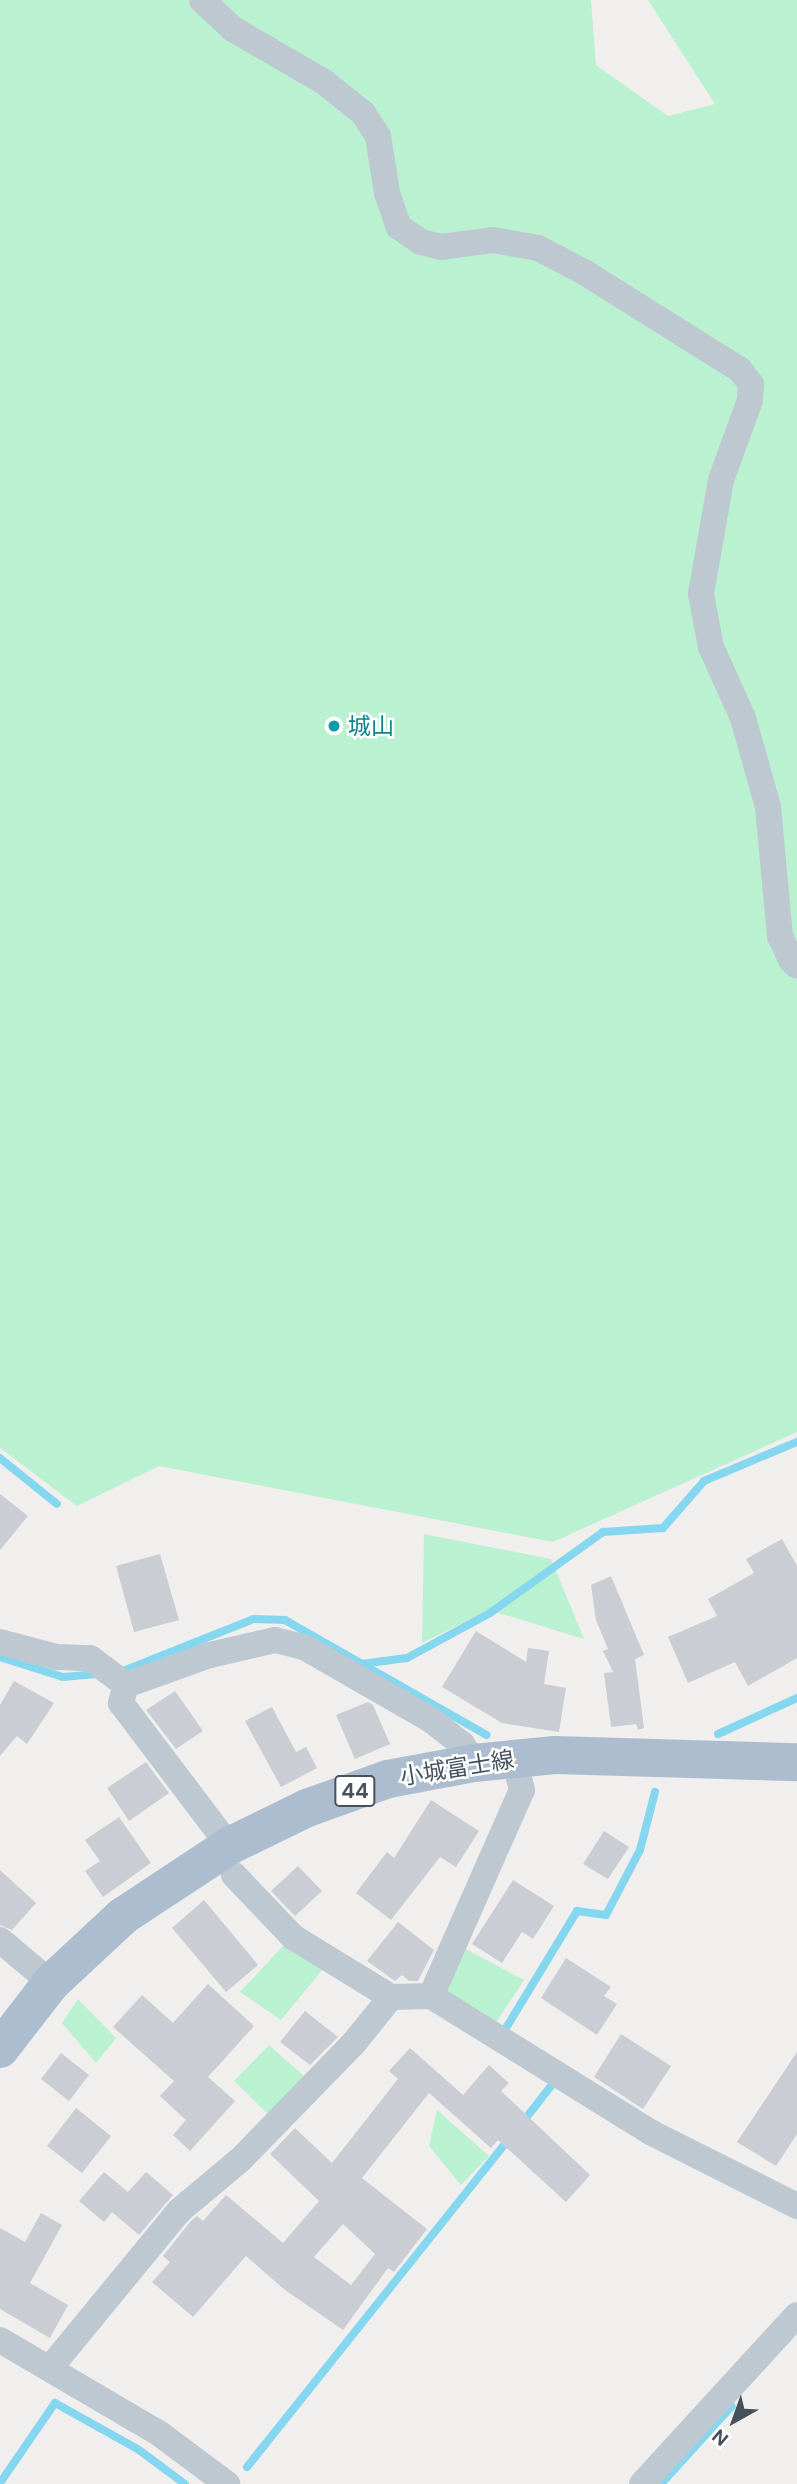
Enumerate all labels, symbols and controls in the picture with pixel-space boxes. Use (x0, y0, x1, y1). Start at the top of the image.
place label: 城山 (348, 712, 394, 740)
marker: 城山 (326, 718, 342, 734)
street label: 小城富士線 (398, 1745, 516, 1791)
road number: 44 (334, 1774, 376, 1809)
north arrow (699, 2386, 769, 2456)
text: N (707, 2423, 734, 2452)

